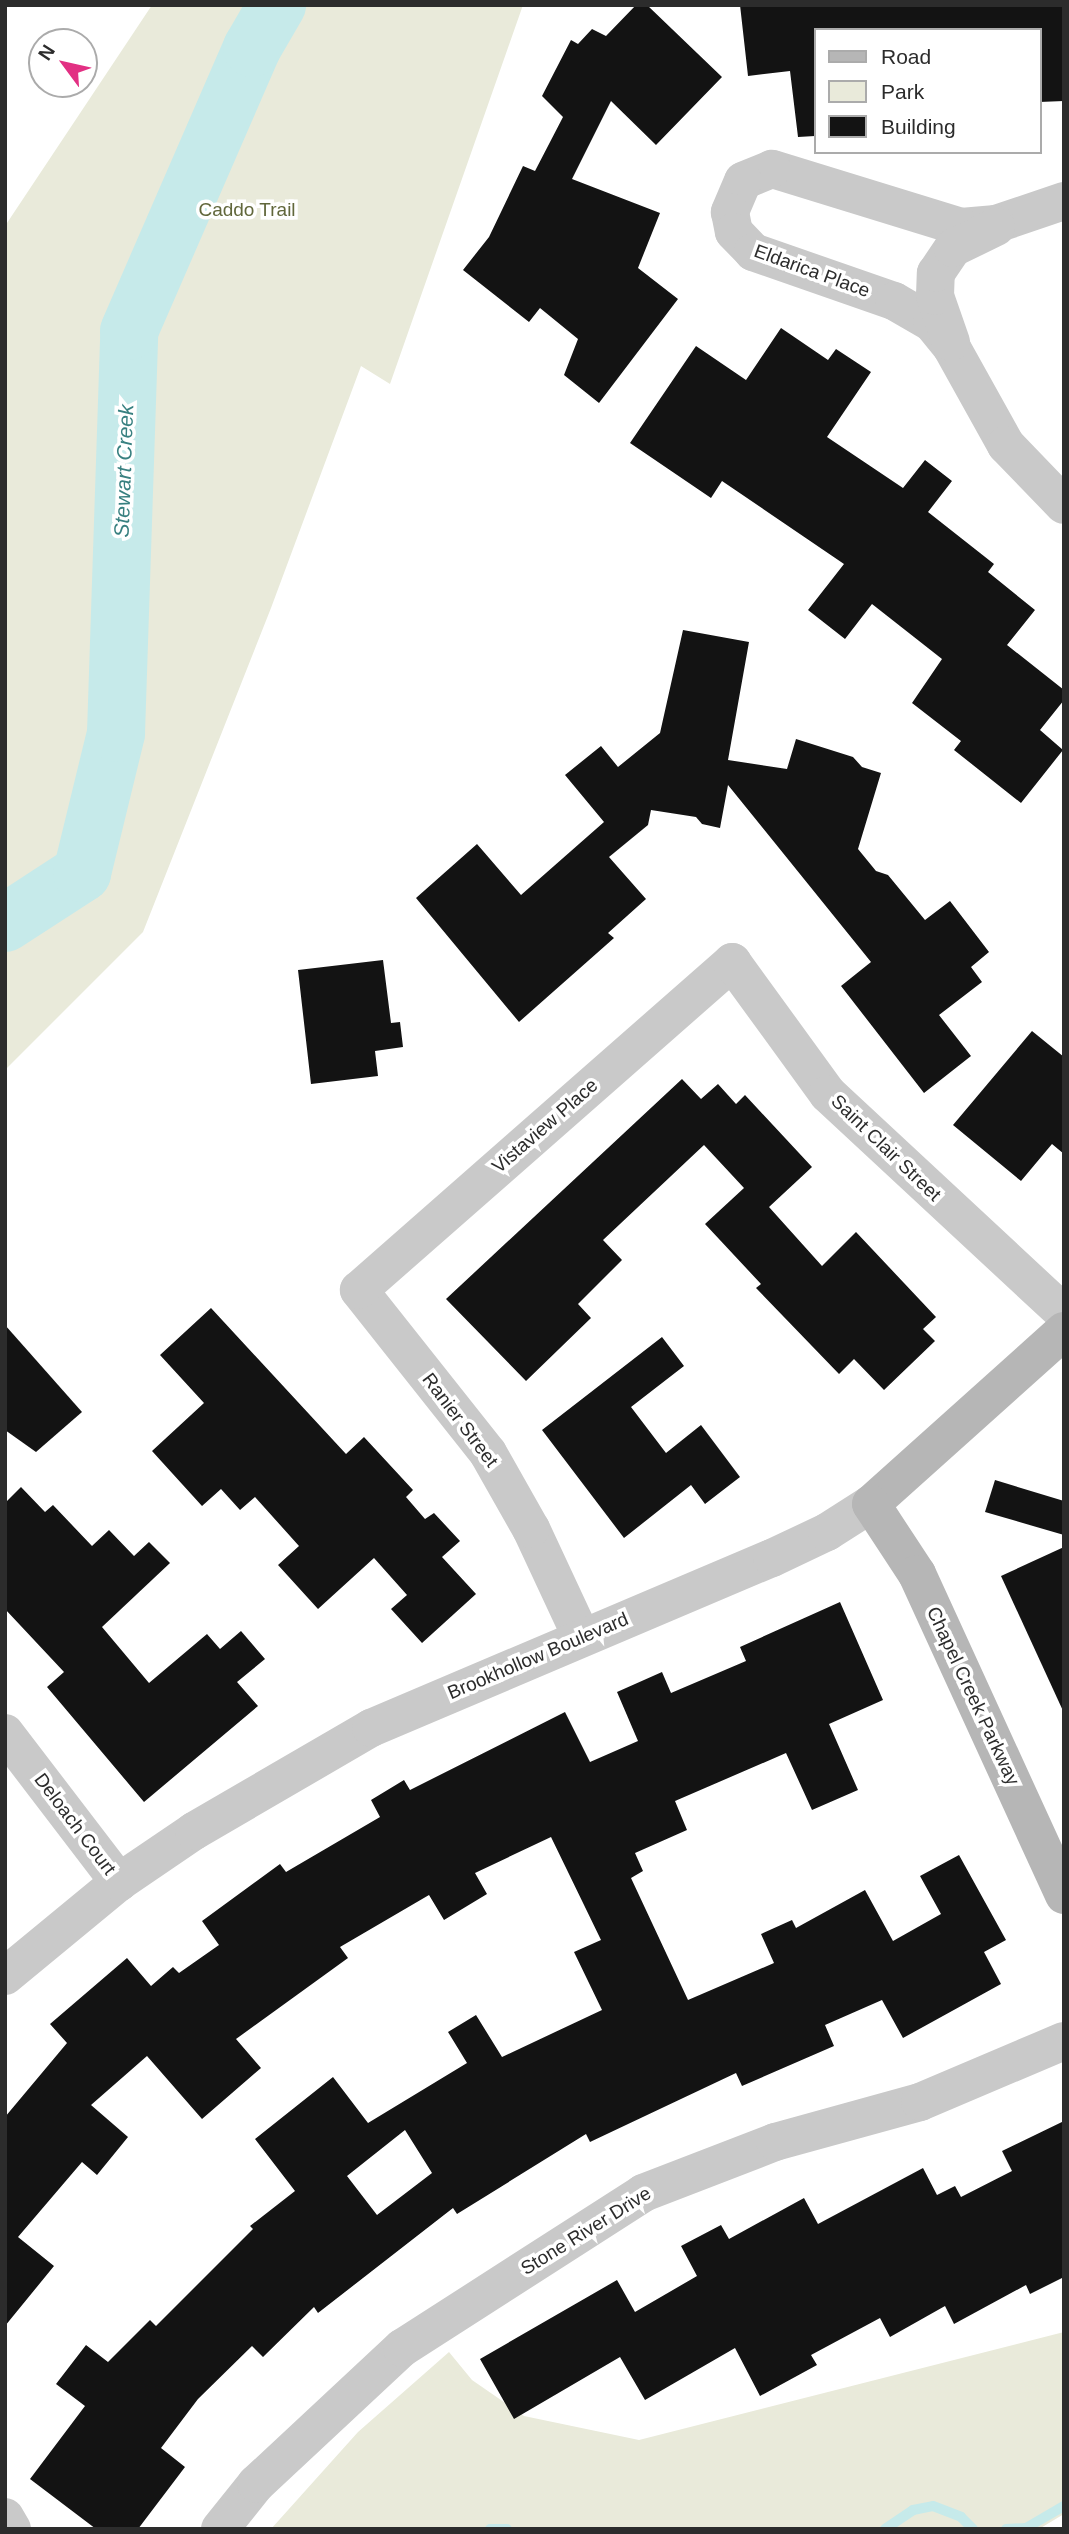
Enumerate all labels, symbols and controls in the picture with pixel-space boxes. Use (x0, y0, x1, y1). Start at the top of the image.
north arrow (28, 28, 98, 98)
legend (814, 28, 1041, 154)
text: N (34, 41, 59, 64)
text: Road (881, 45, 931, 68)
text: Park (881, 80, 924, 103)
text: Building (881, 115, 956, 138)
park label: Caddo Trail (198, 199, 296, 221)
street label: Eldarica Place (751, 240, 873, 302)
water label: Stewart Creek (109, 404, 139, 538)
street label: Vistaview Place (487, 1074, 603, 1178)
street label: Saint Clair Street (826, 1090, 946, 1206)
street label: Ranier Street (417, 1368, 503, 1472)
street label: Chapel Creek Parkway (922, 1603, 1024, 1789)
street label: Brookhollow Boulevard (444, 1608, 632, 1704)
street label: Deloach Court (29, 1769, 121, 1879)
street label: Stone River Drive (517, 2182, 655, 2280)

